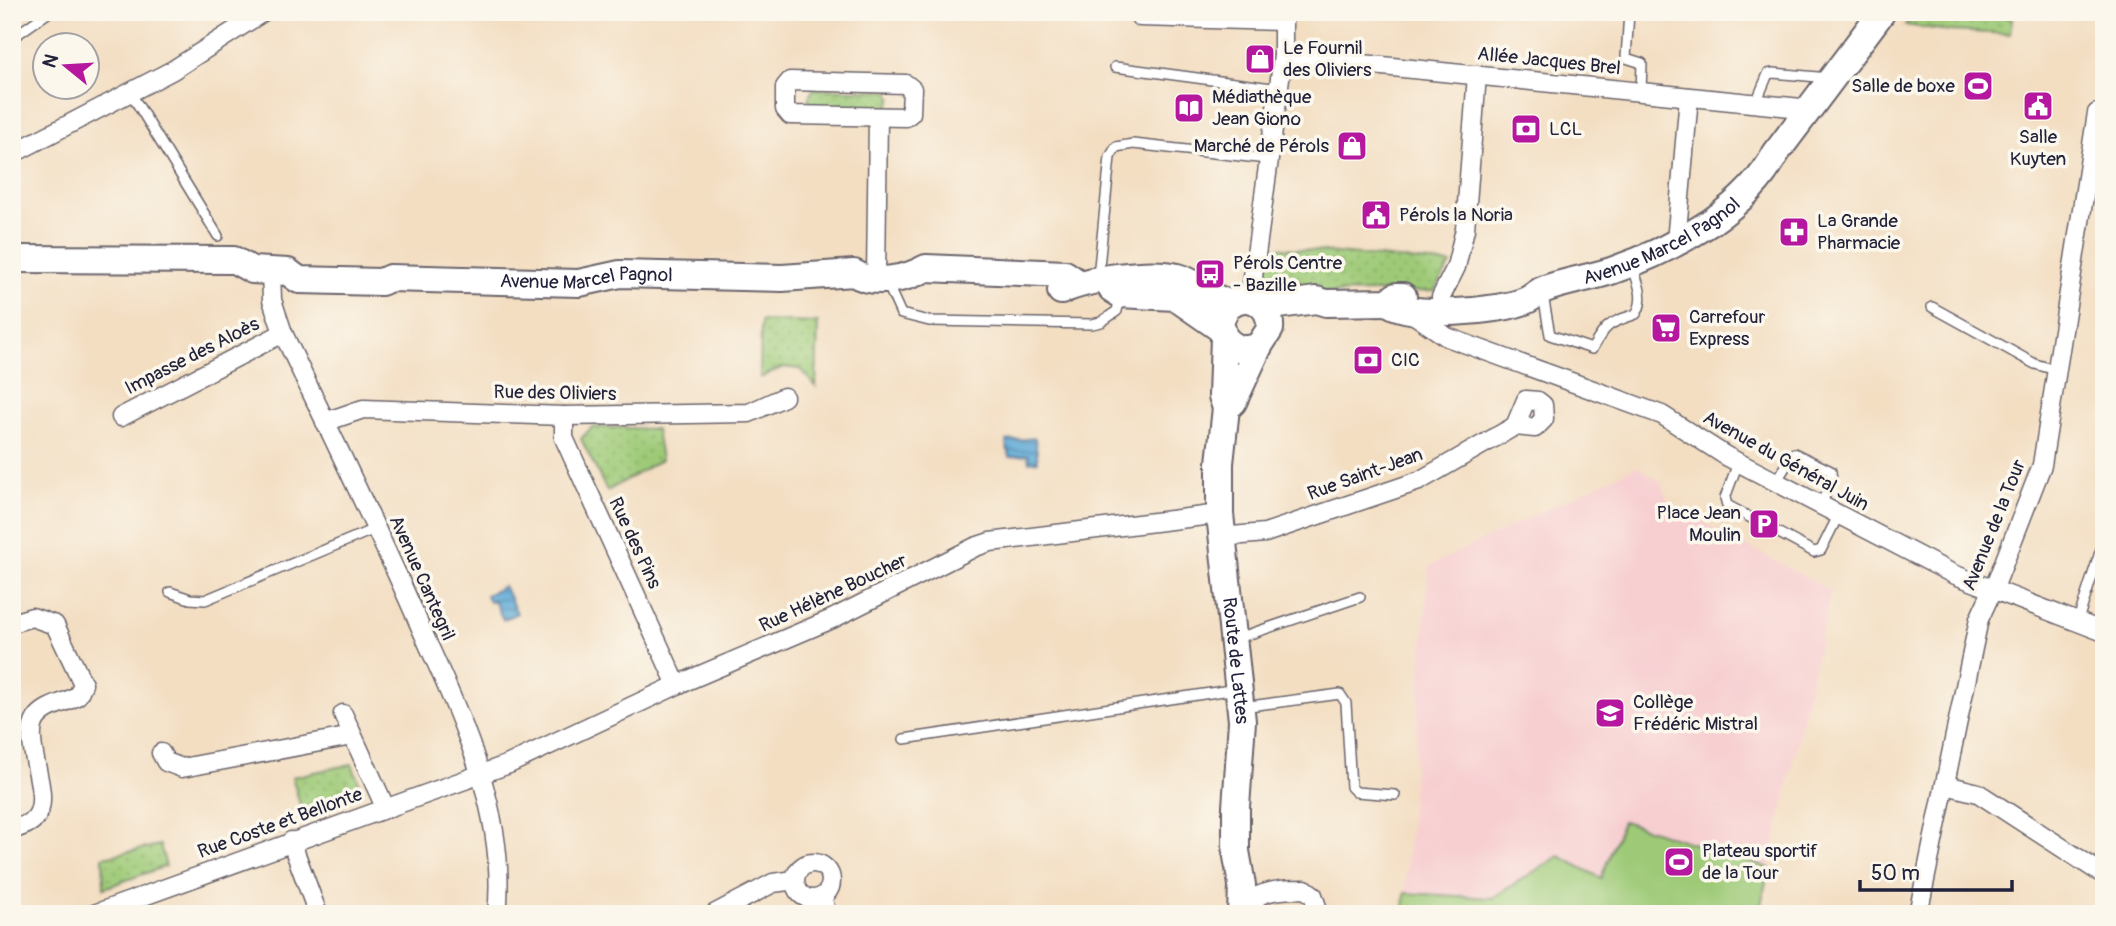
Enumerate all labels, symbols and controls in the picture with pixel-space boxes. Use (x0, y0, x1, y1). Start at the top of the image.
north arrow (32, 32, 102, 102)
place label: Le Fournil des Oliviers (1283, 36, 1372, 82)
shop icon: Le Fournil des Oliviers (1243, 42, 1277, 76)
street label: Allée Jacques Brel (1476, 42, 1622, 80)
text: N (37, 51, 64, 71)
sports icon: Salle de boxe (1961, 69, 1995, 103)
place label: Salle de boxe (1851, 74, 1956, 98)
place label: Médiathèque Jean Giono (1212, 85, 1312, 131)
public building icon: Salle Kuyten (2021, 89, 2055, 123)
library icon: Médiathèque Jean Giono (1172, 91, 1206, 125)
bank icon: LCL (1509, 112, 1543, 146)
place label: LCL (1549, 117, 1582, 141)
place label: Salle Kuyten (2010, 125, 2066, 171)
shop icon: Marché de Pérols (1335, 129, 1369, 163)
place label: Marché de Pérols (1194, 134, 1329, 158)
street label: Avenue Marcel Pagnol (1581, 192, 1745, 290)
public building icon: Pérols la Noria (1359, 198, 1393, 232)
place label: Pérols la Noria (1399, 203, 1513, 227)
place label: La Grande Pharmacie (1817, 209, 1901, 255)
pharmacy icon: La Grande Pharmacie (1777, 215, 1811, 249)
place label: Pérols Centre - Bazille (1233, 251, 1343, 297)
bus stop icon: Pérols Centre - Bazille (1193, 257, 1227, 291)
street label: Avenue Marcel Pagnol (500, 262, 673, 295)
place label: Carrefour Express (1689, 305, 1765, 351)
supermarket icon: Carrefour Express (1649, 311, 1683, 345)
street label: Impasse des Aloès (121, 312, 264, 400)
bank icon: CIC (1351, 343, 1385, 377)
place label: CIC (1391, 348, 1420, 372)
street label: Rue des Oliviers (493, 380, 617, 406)
street label: Avenue du Général Juin (1699, 405, 1873, 517)
street label: Rue Saint-Jean (1304, 442, 1426, 506)
street label: Avenue de la Tour (1957, 456, 2031, 594)
street label: Rue des Pins (603, 493, 667, 593)
place label: Place Jean Moulin (1657, 501, 1741, 547)
parking icon: Place Jean Moulin (1747, 507, 1781, 541)
street label: Avenue Cantegril (384, 512, 460, 644)
street label: Rue Hélène Boucher (755, 548, 911, 638)
street label: Route de Lattes (1217, 596, 1254, 725)
place label: Collège Frédéric Mistral (1633, 690, 1758, 736)
school or university icon: Collège Frédéric Mistral (1593, 696, 1627, 730)
street label: Rue Coste et Bellonte (194, 782, 366, 864)
place label: Plateau sportif de la Tour (1702, 839, 1818, 885)
sports icon: Plateau sportif de la Tour (1662, 845, 1696, 879)
scale bar (1860, 849, 2013, 893)
text: 50 m (1871, 860, 1920, 887)

